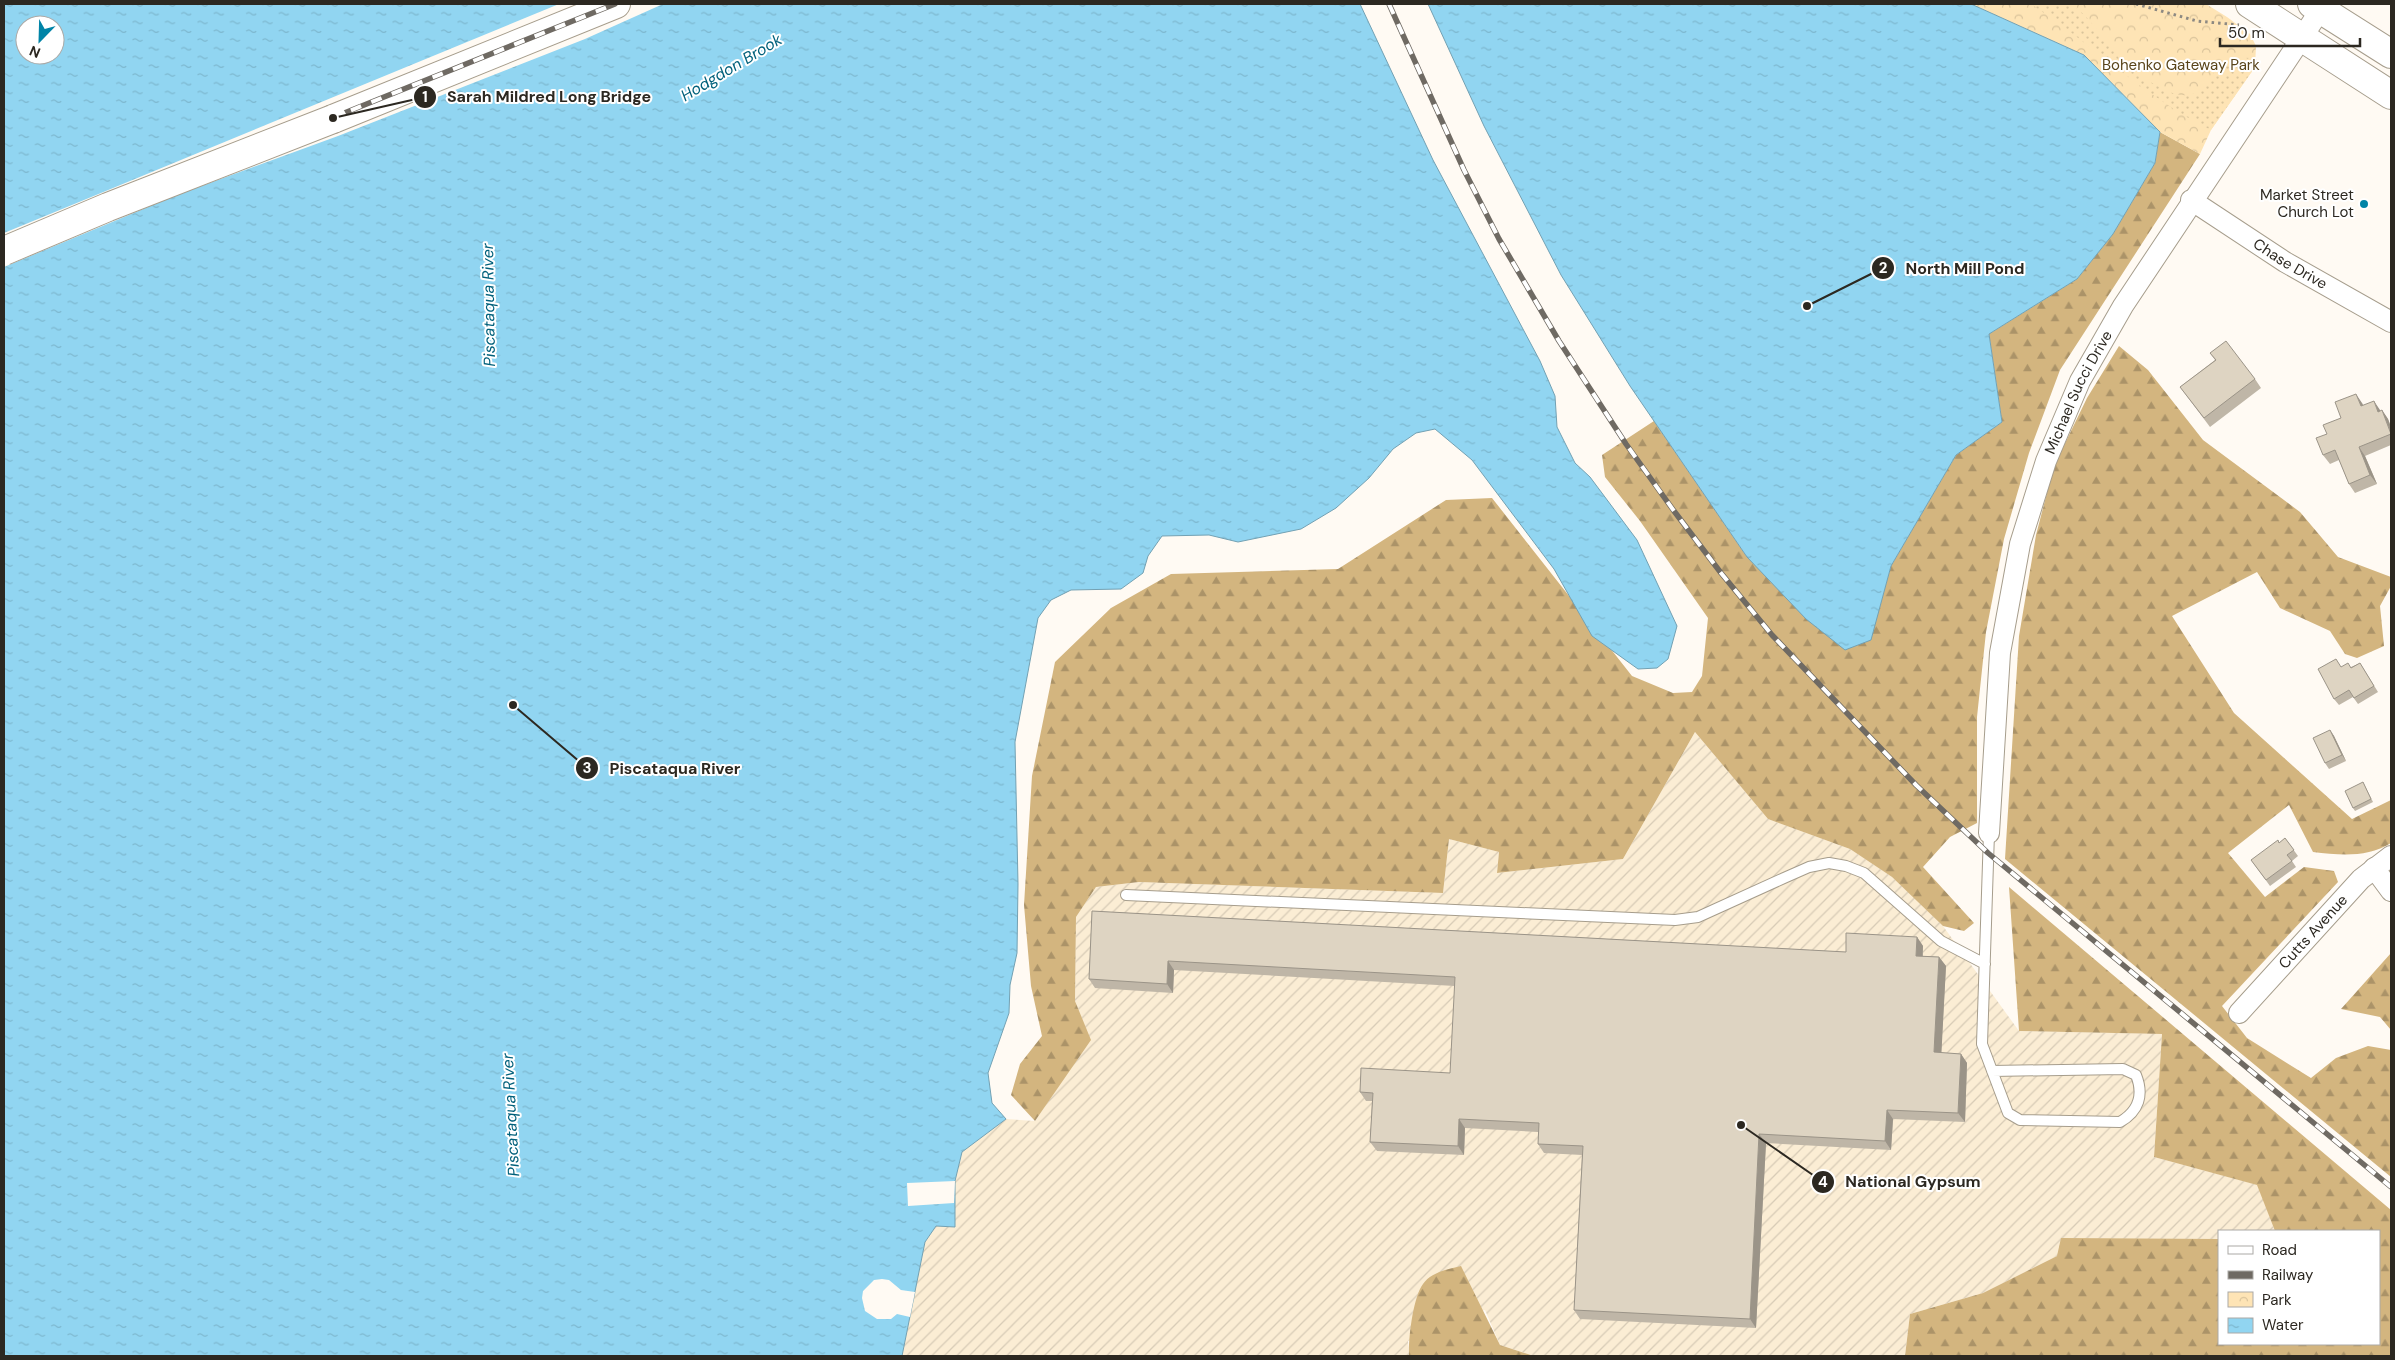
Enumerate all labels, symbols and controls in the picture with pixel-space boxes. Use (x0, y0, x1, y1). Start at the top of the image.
north arrow (15, 15, 65, 65)
scale bar (2220, 15, 2360, 47)
text: 50 m (2228, 23, 2265, 43)
water label: Hodgdon Brook (677, 28, 786, 106)
text: N (27, 42, 43, 62)
park label: Bohenko Gateway Park (2102, 55, 2260, 75)
callout: Sarah Mildred Long Bridge (412, 81, 661, 112)
text: Sarah Mildred Long Bridge (447, 86, 651, 107)
text: 1 (422, 87, 428, 107)
place label: Market Street Church Lot (2260, 185, 2354, 222)
marker: Market Street Church Lot (2358, 198, 2370, 210)
street label: Chase Drive (2249, 234, 2331, 294)
water label: Piscataqua River (477, 242, 500, 367)
callout: North Mill Pond (1870, 252, 2034, 283)
text: 2 (1879, 258, 1888, 278)
text: North Mill Pond (1906, 258, 2024, 279)
street label: Michael Succi Drive (2040, 327, 2117, 457)
callout: Piscataqua River (574, 753, 750, 784)
text: 3 (582, 758, 592, 778)
text: Piscataqua River (610, 758, 741, 779)
street label: Cutts Avenue (2274, 890, 2352, 973)
water label: Piscataqua River (497, 1052, 524, 1177)
callout: National Gypsum (1810, 1166, 1991, 1197)
text: National Gypsum (1845, 1171, 1981, 1192)
text: 4 (1818, 1172, 1828, 1192)
legend (2218, 1230, 2380, 1345)
text: Road (2262, 1240, 2297, 1260)
text: Railway (2262, 1265, 2314, 1285)
text: Park (2262, 1290, 2292, 1310)
text: Water (2262, 1315, 2304, 1335)

